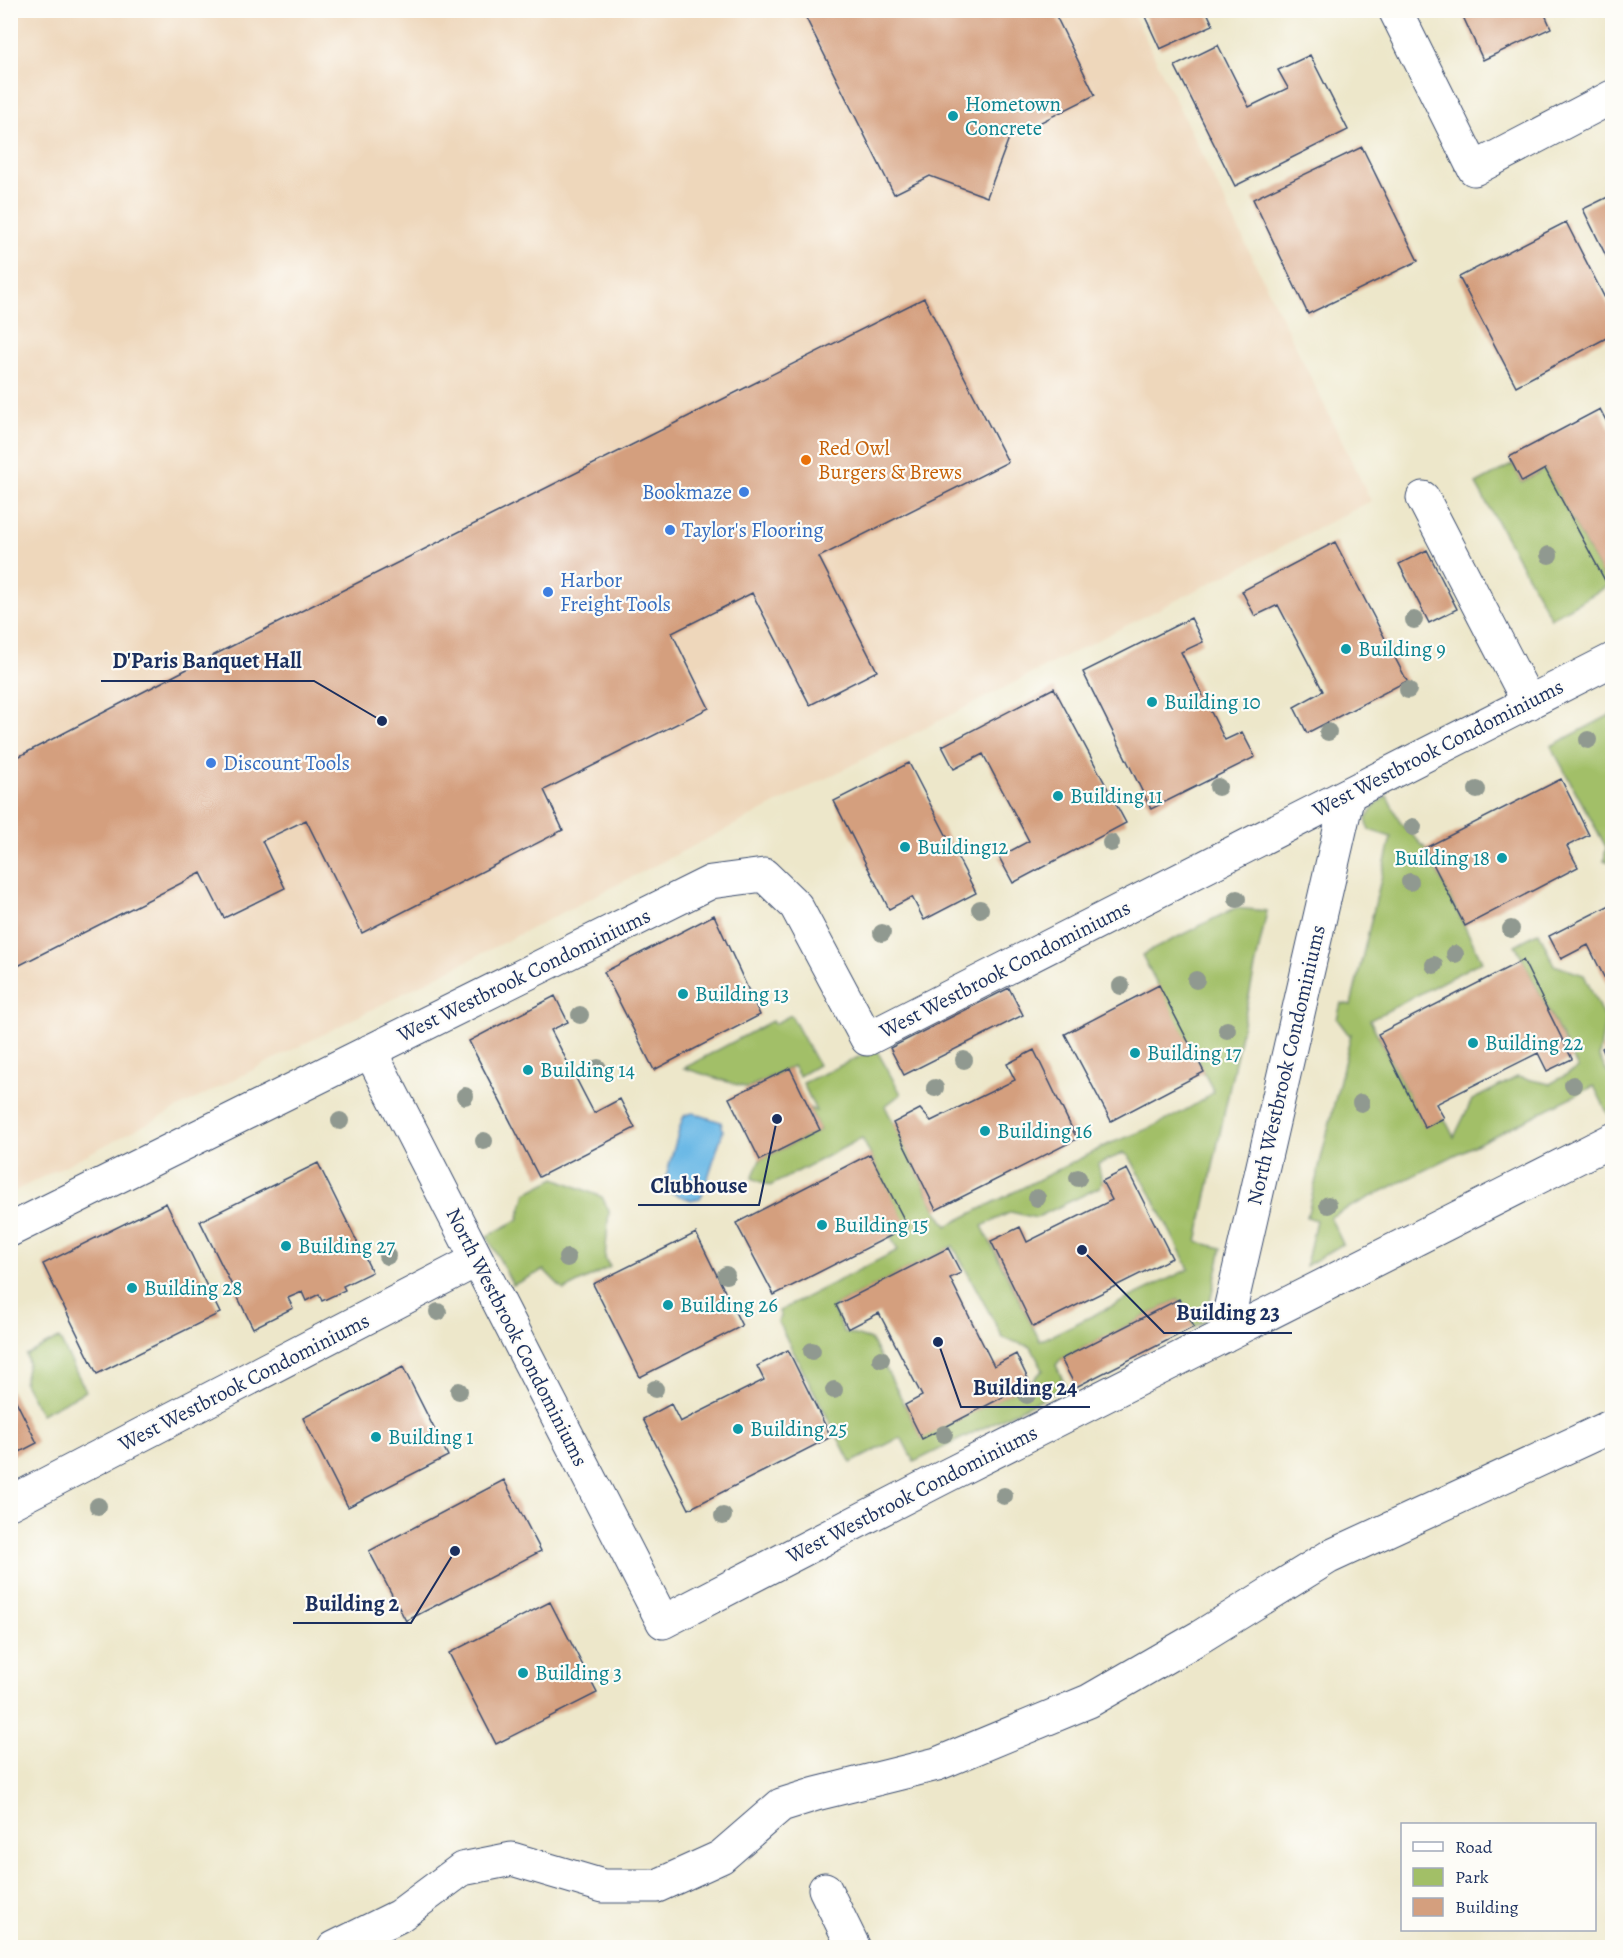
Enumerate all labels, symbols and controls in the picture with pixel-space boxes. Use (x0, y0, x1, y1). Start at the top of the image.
place label: Hometown Concrete (965, 90, 1061, 142)
marker: Hometown Concrete (946, 109, 960, 123)
place label: Red Owl Burgers & Brews (818, 434, 962, 486)
marker: Red Owl Burgers & Brews (799, 453, 813, 467)
place label: Bookmaze (642, 478, 732, 506)
marker: Bookmaze (737, 485, 751, 499)
place label: Taylor's Flooring (682, 516, 824, 544)
marker: Taylor's Flooring (663, 523, 677, 537)
place label: Harbor Freight Tools (560, 566, 671, 618)
marker: Harbor Freight Tools (541, 585, 555, 599)
place label: Building 9 (1358, 635, 1446, 663)
callout: D'Paris Banquet Hall (101, 641, 314, 681)
marker: Building 9 (1339, 642, 1353, 656)
text: D'Paris Banquet Hall (112, 646, 302, 676)
street label: West Westbrook Condominiums (1307, 672, 1568, 824)
place label: Building 10 (1164, 688, 1261, 716)
marker: Building 10 (1145, 695, 1159, 709)
place label: Discount Tools (223, 749, 350, 777)
marker: Discount Tools (204, 756, 218, 770)
place label: Building 11 (1070, 782, 1163, 810)
marker: Building 11 (1051, 789, 1065, 803)
place label: Building12 (917, 833, 1008, 861)
marker: Building12 (898, 840, 912, 854)
place label: Building 18 (1394, 844, 1490, 872)
marker: Building 18 (1495, 851, 1509, 865)
street label: West Westbrook Condominiums (874, 893, 1135, 1045)
street label: West Westbrook Condominiums (392, 901, 655, 1049)
street label: North Westbrook Condominiums (1240, 922, 1332, 1208)
place label: Building 13 (695, 980, 789, 1008)
marker: Building 13 (676, 987, 690, 1001)
place label: Building 22 (1485, 1029, 1583, 1057)
marker: Building 22 (1466, 1036, 1480, 1050)
place label: Building 17 (1147, 1039, 1242, 1067)
marker: Building 17 (1128, 1046, 1142, 1060)
place label: Building 14 (540, 1056, 635, 1084)
marker: Building 14 (521, 1063, 535, 1077)
place label: Building 16 (997, 1117, 1093, 1145)
marker: Building 16 (978, 1124, 992, 1138)
callout: Clubhouse (638, 1165, 759, 1205)
text: Clubhouse (650, 1171, 748, 1201)
street label: North Westbrook Condominiums (439, 1203, 595, 1471)
place label: Building 15 (834, 1211, 929, 1239)
marker: Building 15 (815, 1218, 829, 1232)
place label: Building 27 (298, 1232, 395, 1260)
marker: Building 27 (279, 1239, 293, 1253)
place label: Building 28 (144, 1274, 243, 1302)
marker: Building 28 (125, 1281, 139, 1295)
place label: Building 26 (680, 1291, 778, 1319)
callout: Building 23 (1164, 1293, 1292, 1333)
marker: Building 26 (661, 1298, 675, 1312)
text: Building 23 (1176, 1298, 1280, 1328)
street label: West Westbrook Condominiums (113, 1306, 374, 1458)
callout: Building 24 (961, 1367, 1090, 1407)
text: Building 24 (973, 1373, 1077, 1403)
place label: Building 25 (750, 1415, 847, 1443)
street label: West Westbrook Condominiums (781, 1418, 1042, 1570)
marker: Building 25 (731, 1422, 745, 1436)
place label: Building 1 (388, 1423, 474, 1451)
marker: Building 1 (369, 1430, 383, 1444)
callout: Building 2 (293, 1583, 411, 1623)
text: Building 2 (305, 1589, 400, 1619)
place label: Building 3 (535, 1659, 622, 1687)
marker: Building 3 (516, 1666, 530, 1680)
legend (1401, 1823, 1596, 1931)
text: Road (1455, 1835, 1493, 1859)
text: Park (1455, 1865, 1489, 1889)
text: Building (1455, 1895, 1519, 1919)

